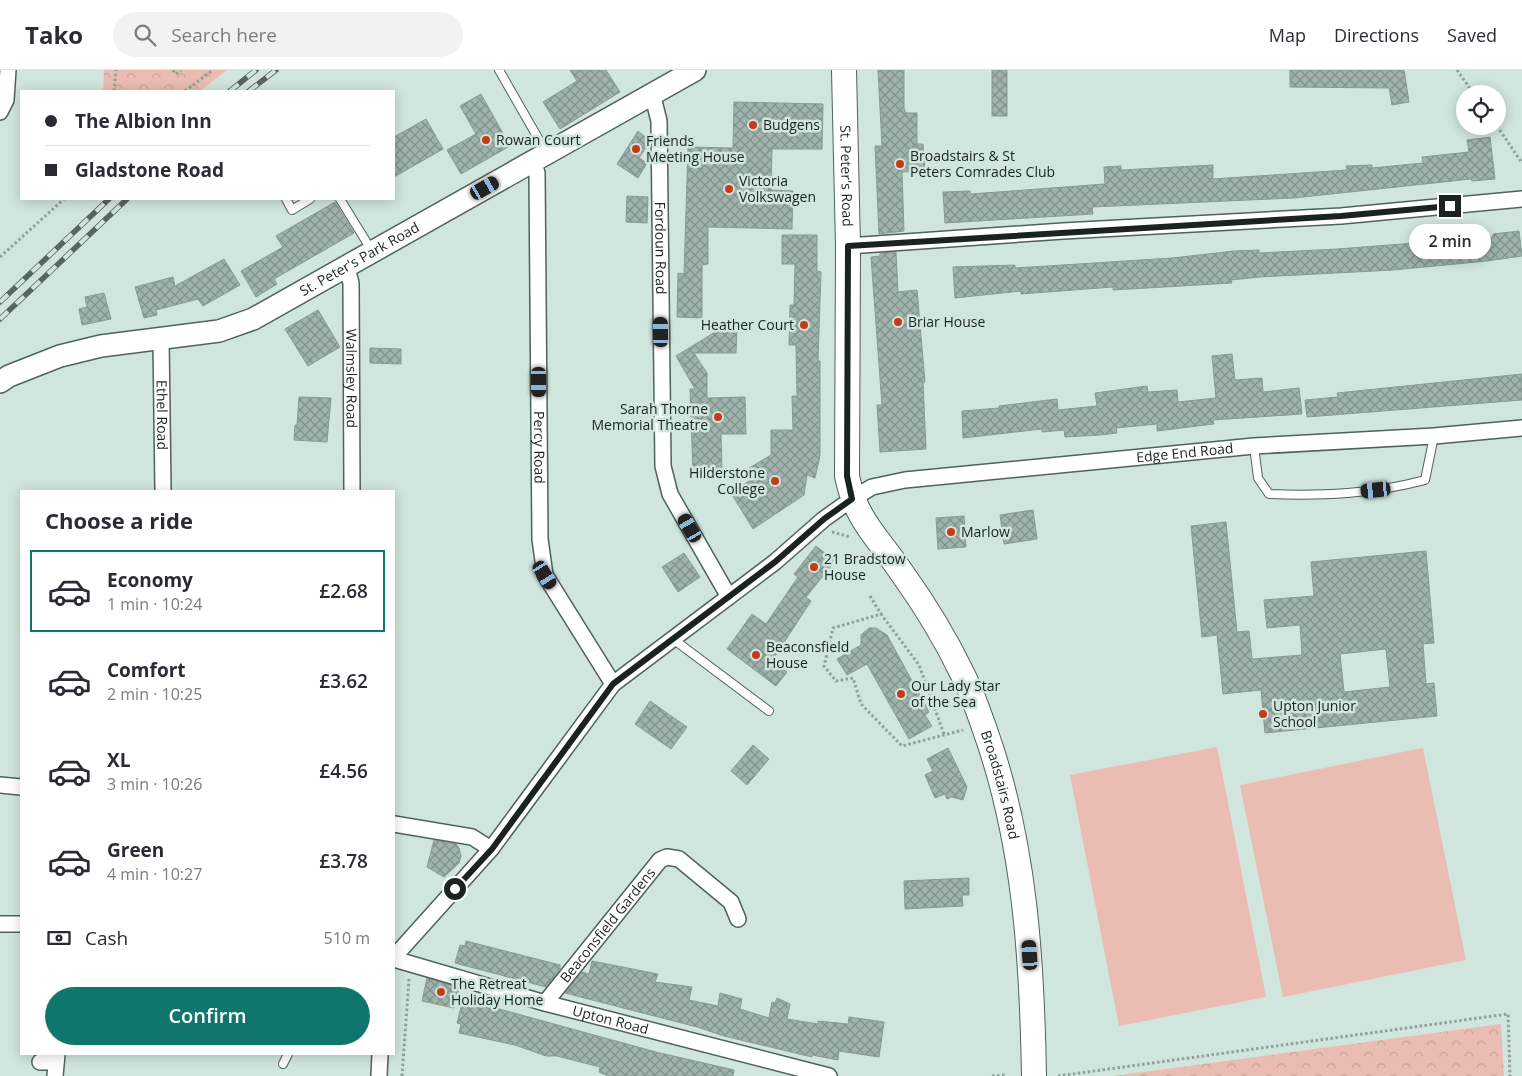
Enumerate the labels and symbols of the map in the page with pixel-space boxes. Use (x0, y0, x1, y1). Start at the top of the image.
place label: Budgens (763, 115, 820, 134)
marker: Budgens (747, 119, 759, 131)
street label: St. Peter's Road (836, 125, 858, 227)
place label: Rowan Court (496, 130, 580, 149)
place label: Friends Meeting House (646, 131, 745, 166)
marker: Rowan Court (480, 134, 492, 146)
marker: Friends Meeting House (630, 143, 642, 155)
place label: Broadstairs & St Peters Comrades Club (910, 146, 1055, 181)
marker: Broadstairs & St Peters Comrades Club (894, 158, 906, 170)
place label: Victoria Volkswagen (739, 171, 816, 206)
car (468, 174, 501, 202)
marker: Victoria Volkswagen (723, 183, 735, 195)
route end (1439, 195, 1461, 217)
street label: Fordoun Road (651, 202, 671, 295)
street label: St. Peter's Park Road (296, 217, 423, 300)
callout: 2 min (1409, 224, 1491, 258)
place label: Briar House (908, 312, 985, 331)
place label: Heather Court (701, 315, 794, 334)
marker: Briar House (892, 316, 904, 328)
car (653, 317, 668, 347)
marker: Heather Court (798, 319, 810, 331)
street label: Walmsley Road (342, 329, 362, 428)
car (531, 367, 546, 397)
street label: Ethel Road (153, 380, 172, 450)
place label: Sarah Thorne Memorial Theatre (591, 399, 708, 434)
street label: Percy Road (530, 411, 550, 484)
marker: Sarah Thorne Memorial Theatre (712, 411, 724, 423)
street label: Edge End Road (1135, 438, 1234, 466)
place label: Hilderstone College (689, 463, 765, 498)
marker: Hilderstone College (769, 475, 781, 487)
car (1360, 481, 1391, 499)
car (676, 511, 703, 545)
place label: Marlow (961, 522, 1010, 541)
marker: Marlow (945, 526, 957, 538)
place label: 21 Bradstow House (824, 549, 906, 584)
car (530, 558, 559, 592)
marker: 21 Bradstow House (808, 561, 820, 573)
place label: Beaconsfield House (766, 637, 849, 672)
marker: Beaconsfield House (750, 649, 762, 661)
place label: Our Lady Star of the Sea (911, 676, 1001, 711)
marker: Our Lady Star of the Sea (895, 688, 907, 700)
place label: Upton Junior School (1273, 696, 1356, 731)
marker: Upton Junior School (1257, 708, 1269, 720)
street label: Broadstairs Road (977, 728, 1024, 841)
street label: Beaconsfield Gardens (555, 863, 660, 986)
route start (444, 878, 466, 900)
car (1021, 940, 1038, 970)
place label: The Retreat Holiday Home (451, 974, 544, 1009)
marker: The Retreat Holiday Home (435, 986, 447, 998)
street label: Upton Road (571, 1000, 651, 1038)

